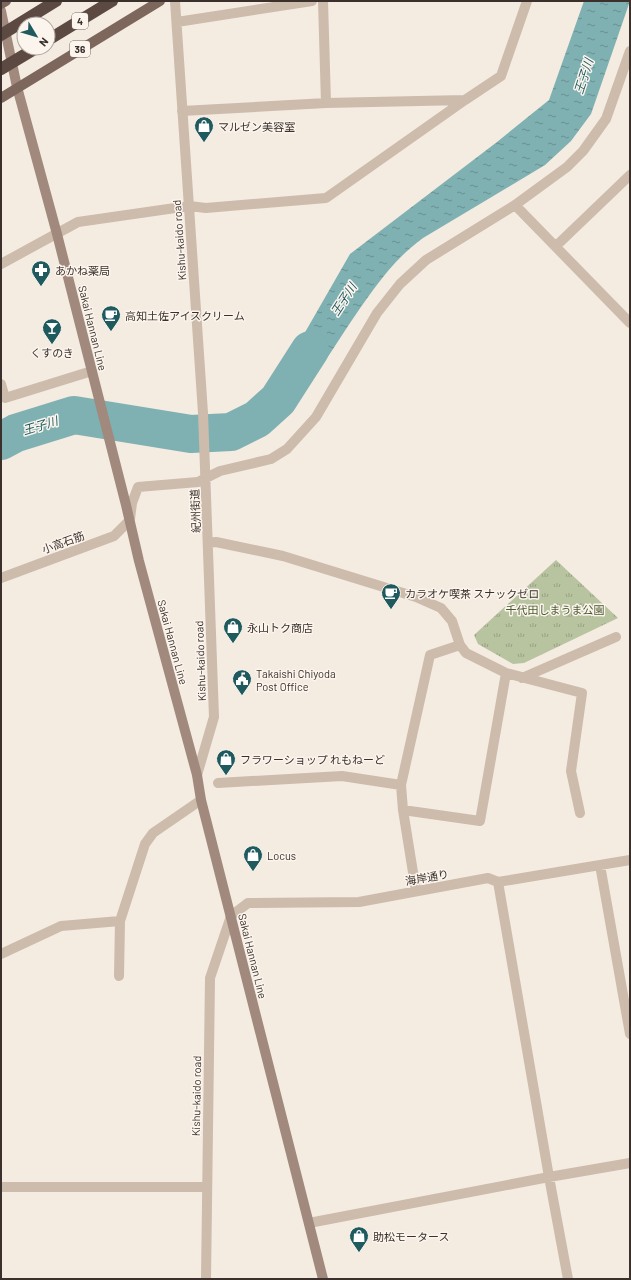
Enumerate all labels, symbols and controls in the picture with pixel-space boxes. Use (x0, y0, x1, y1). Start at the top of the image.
road number: 4 (72, 13, 88, 29)
north arrow (16, 16, 56, 56)
text: N (37, 36, 52, 49)
road number: 36 (70, 41, 90, 57)
water label: 王子川 (571, 55, 596, 95)
shop icon: マルゼン美容室 (193, 115, 215, 143)
place label: マルゼン美容室 (218, 120, 295, 133)
street label: Kishu-kaido road (170, 199, 188, 281)
pharmacy icon: あかね薬局 (30, 259, 52, 287)
place label: あかね薬局 (55, 264, 110, 277)
water label: 王子川 (327, 278, 360, 318)
street label: Sakai Hannan Line (76, 284, 110, 372)
cafe icon: 高知土佐アイスクリーム (100, 304, 122, 332)
place label: 高知土佐アイスクリーム (125, 309, 245, 322)
bar icon: くすのき (41, 317, 63, 345)
place label: くすのき (30, 346, 74, 359)
water label: 王子川 (21, 412, 61, 437)
street label: 紀州街道 (188, 489, 202, 533)
street label: 小高石筋 (40, 528, 86, 556)
cafe icon: カラオケ喫茶 スナックゼロ (380, 582, 402, 610)
place label: カラオケ喫茶 スナックゼロ (405, 587, 539, 600)
street label: Sakai Hannan Line (155, 598, 191, 686)
park label: 千代田しまうま公園 (506, 603, 605, 616)
shop icon: 永山トク商店 (222, 616, 244, 644)
street label: Kishu-kaido road (192, 621, 208, 701)
place label: 永山トク商店 (247, 621, 313, 634)
place label: Takaishi Chiyoda Post Office (256, 667, 336, 693)
public building icon: Takaishi Chiyoda Post Office (231, 668, 253, 696)
shop icon: フラワーショップ れもねーど (215, 748, 237, 776)
place label: フラワーショップ れもねーど (240, 753, 385, 766)
shop icon: Locus (242, 844, 264, 872)
place label: Locus (267, 849, 296, 862)
street label: 海岸通り (404, 867, 450, 887)
street label: Sakai Hannan Line (236, 912, 270, 1000)
street label: Kishu-kaido road (189, 1056, 203, 1136)
shop icon: 助松モータース (348, 1225, 370, 1253)
place label: 助松モータース (373, 1230, 449, 1243)

